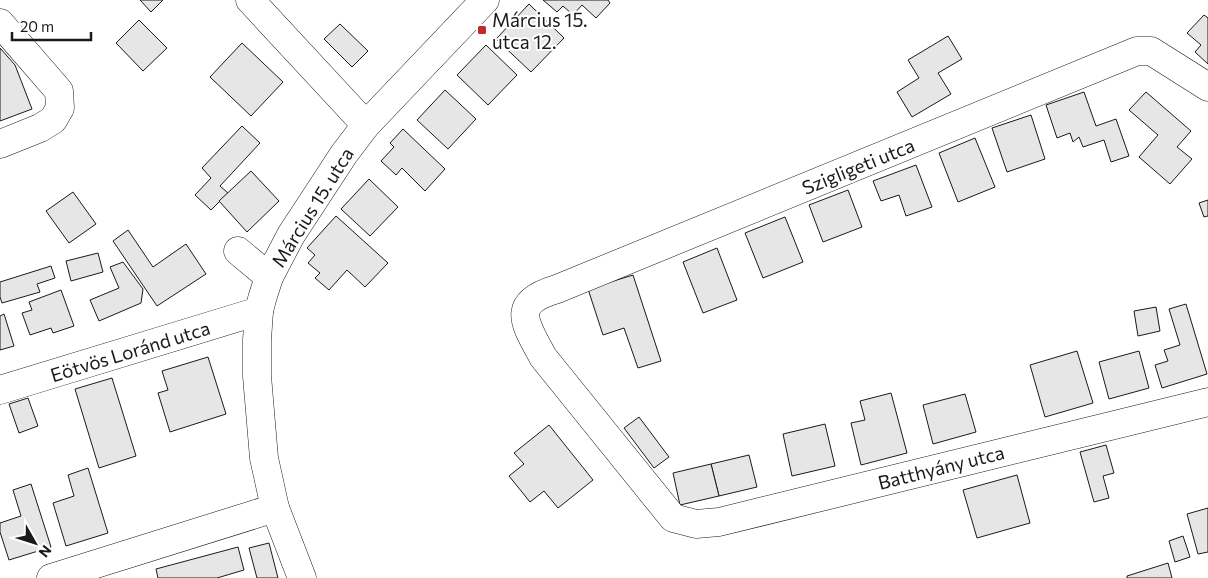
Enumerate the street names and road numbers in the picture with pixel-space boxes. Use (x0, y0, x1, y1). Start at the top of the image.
street label: Szigligeti utca (798, 133, 918, 199)
street label: Március 15. utca (266, 143, 358, 271)
street label: Eötvös Loránd utca (47, 316, 213, 386)
street label: Batthyány utca (875, 440, 1007, 494)

